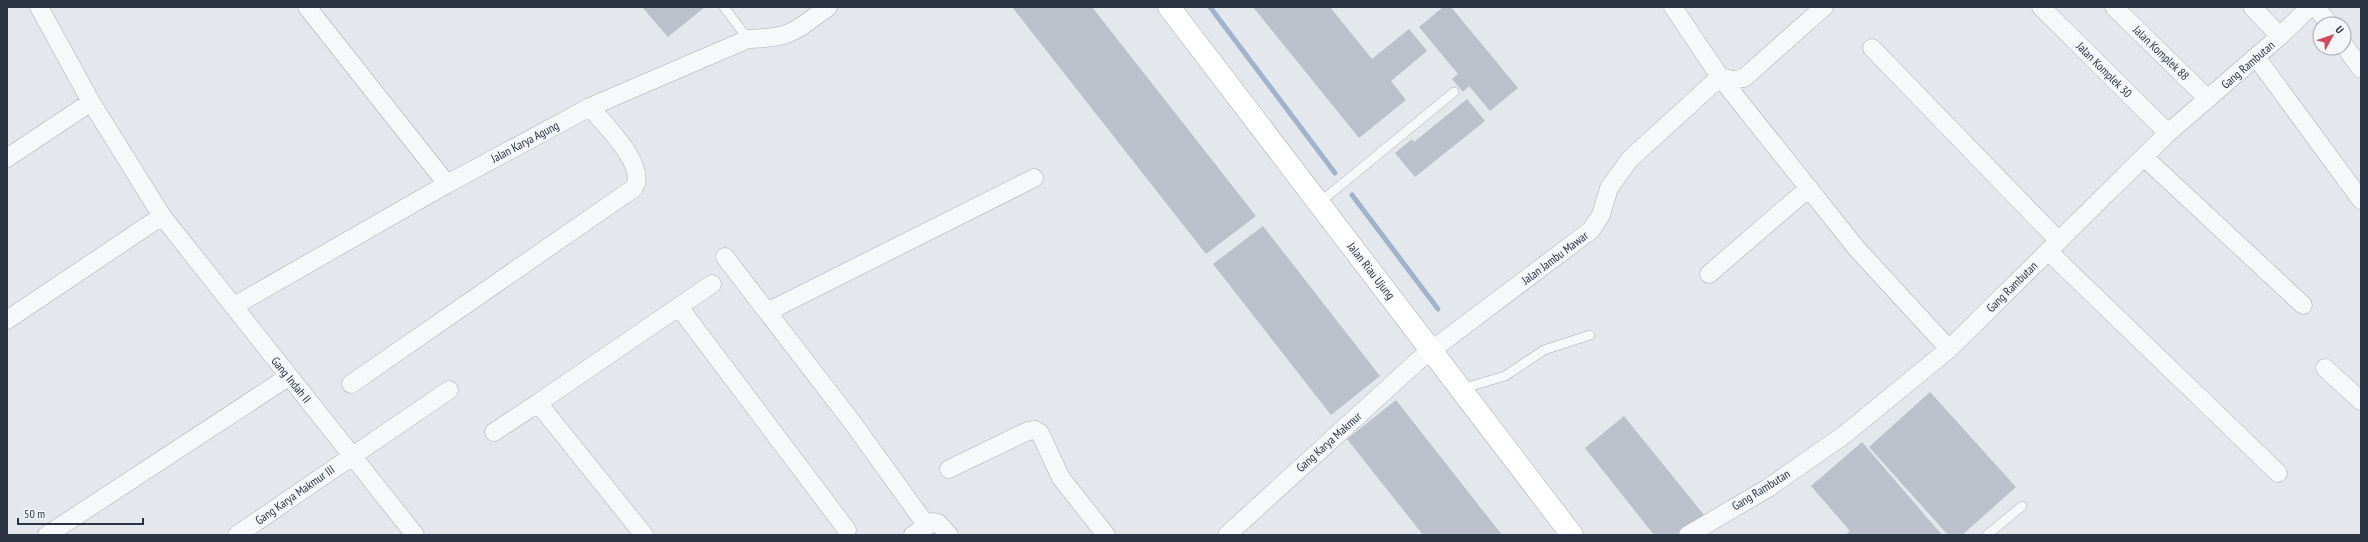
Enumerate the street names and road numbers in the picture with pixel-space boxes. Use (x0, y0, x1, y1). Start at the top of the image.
street label: Jalan Komplek 88 (2129, 21, 2193, 83)
street label: Gang Rambutan (2218, 37, 2277, 92)
street label: Jalan Komplek 30 (2073, 38, 2135, 100)
street label: Jalan Karya Agung (487, 117, 561, 166)
street label: Jalan Jambu Mawar (1518, 227, 1591, 288)
street label: Jalan Riau Ujung (1344, 238, 1398, 302)
street label: Gang Rambutan (1983, 258, 2040, 315)
street label: Gang Indah II (268, 354, 315, 406)
street label: Gang Karya Makmur (1293, 408, 1365, 475)
street label: Gang Karya Makmur III (252, 462, 337, 528)
street label: Gang Rambutan (1729, 466, 1793, 513)

